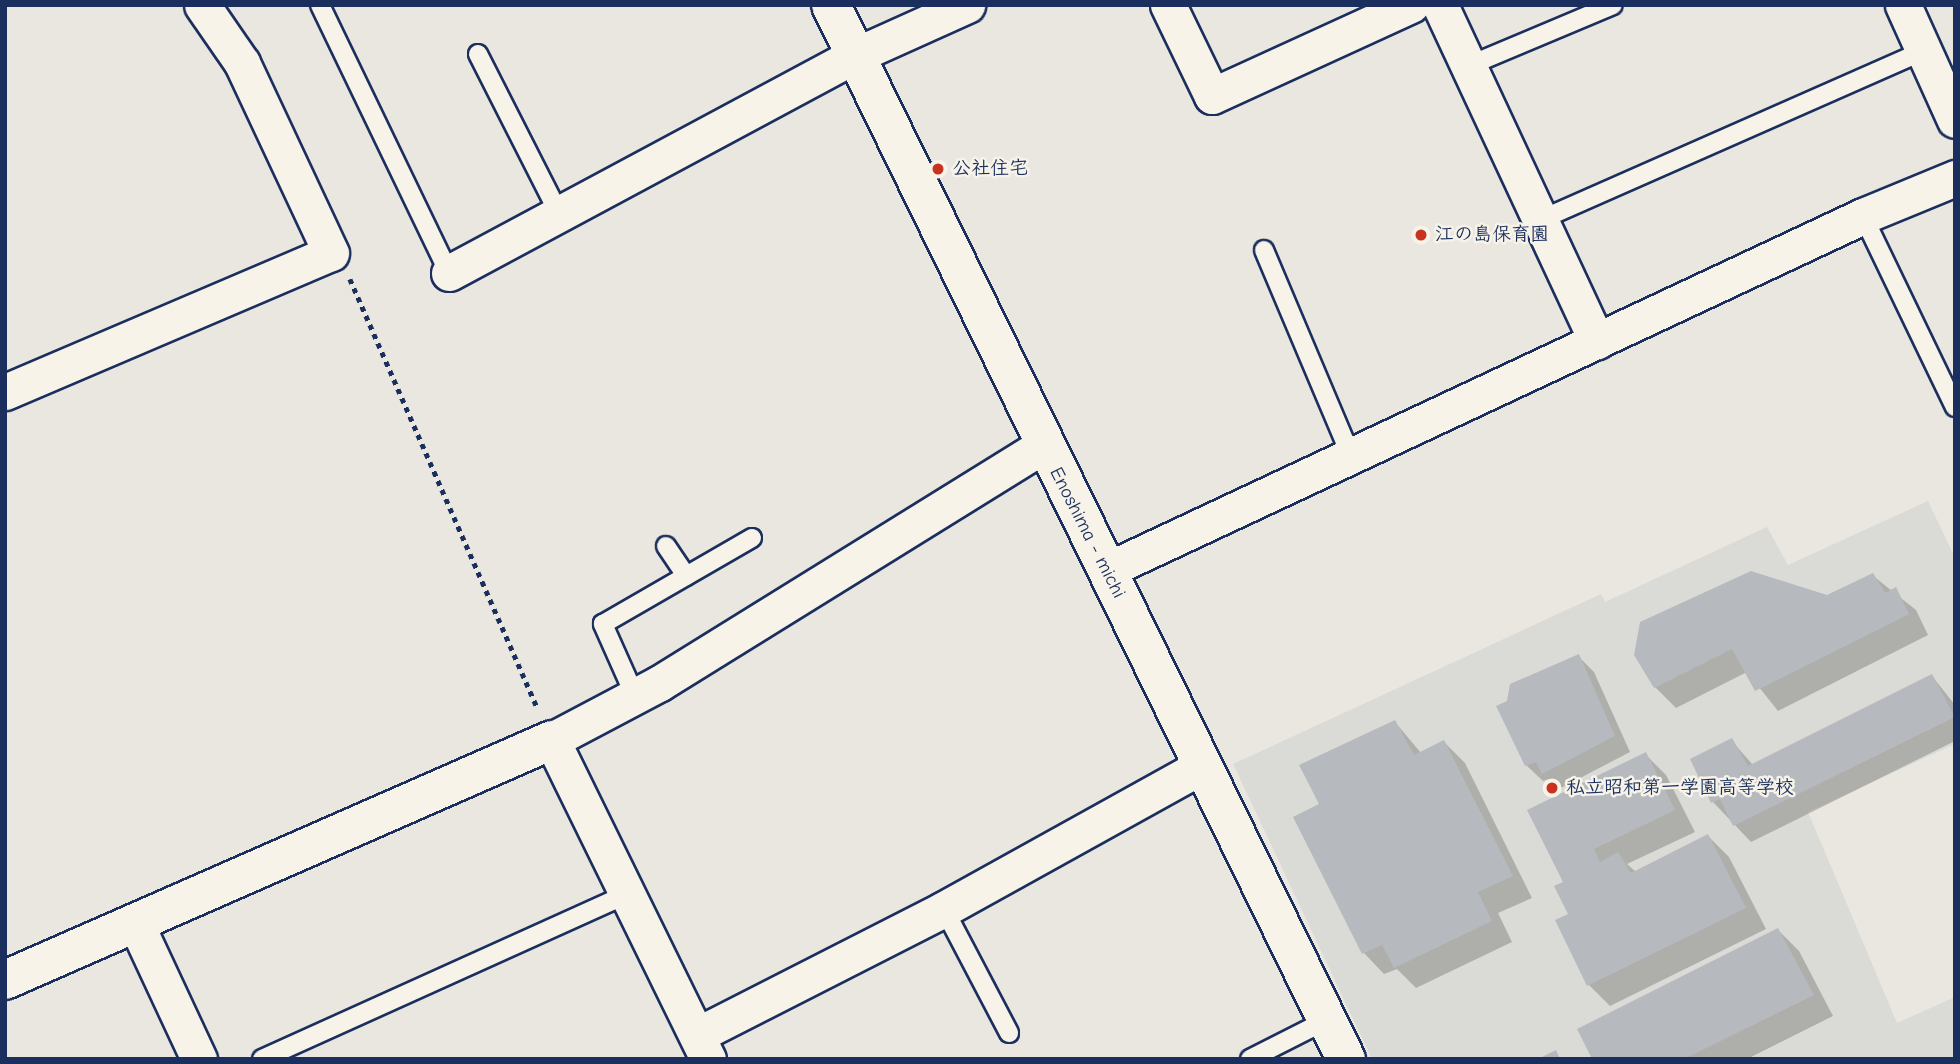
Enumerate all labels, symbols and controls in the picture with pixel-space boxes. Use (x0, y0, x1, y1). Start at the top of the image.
place label: 公社住宅 (952, 158, 1028, 180)
marker: 公社住宅 (930, 161, 946, 177)
place label: 江の島保育園 (1435, 224, 1549, 246)
marker: 江の島保育園 (1413, 227, 1429, 243)
street label: Enoshima - michi (1044, 464, 1130, 602)
place label: 私立昭和第一学園高等学校 (1566, 777, 1794, 799)
marker: 私立昭和第一学園高等学校 (1544, 780, 1560, 796)

